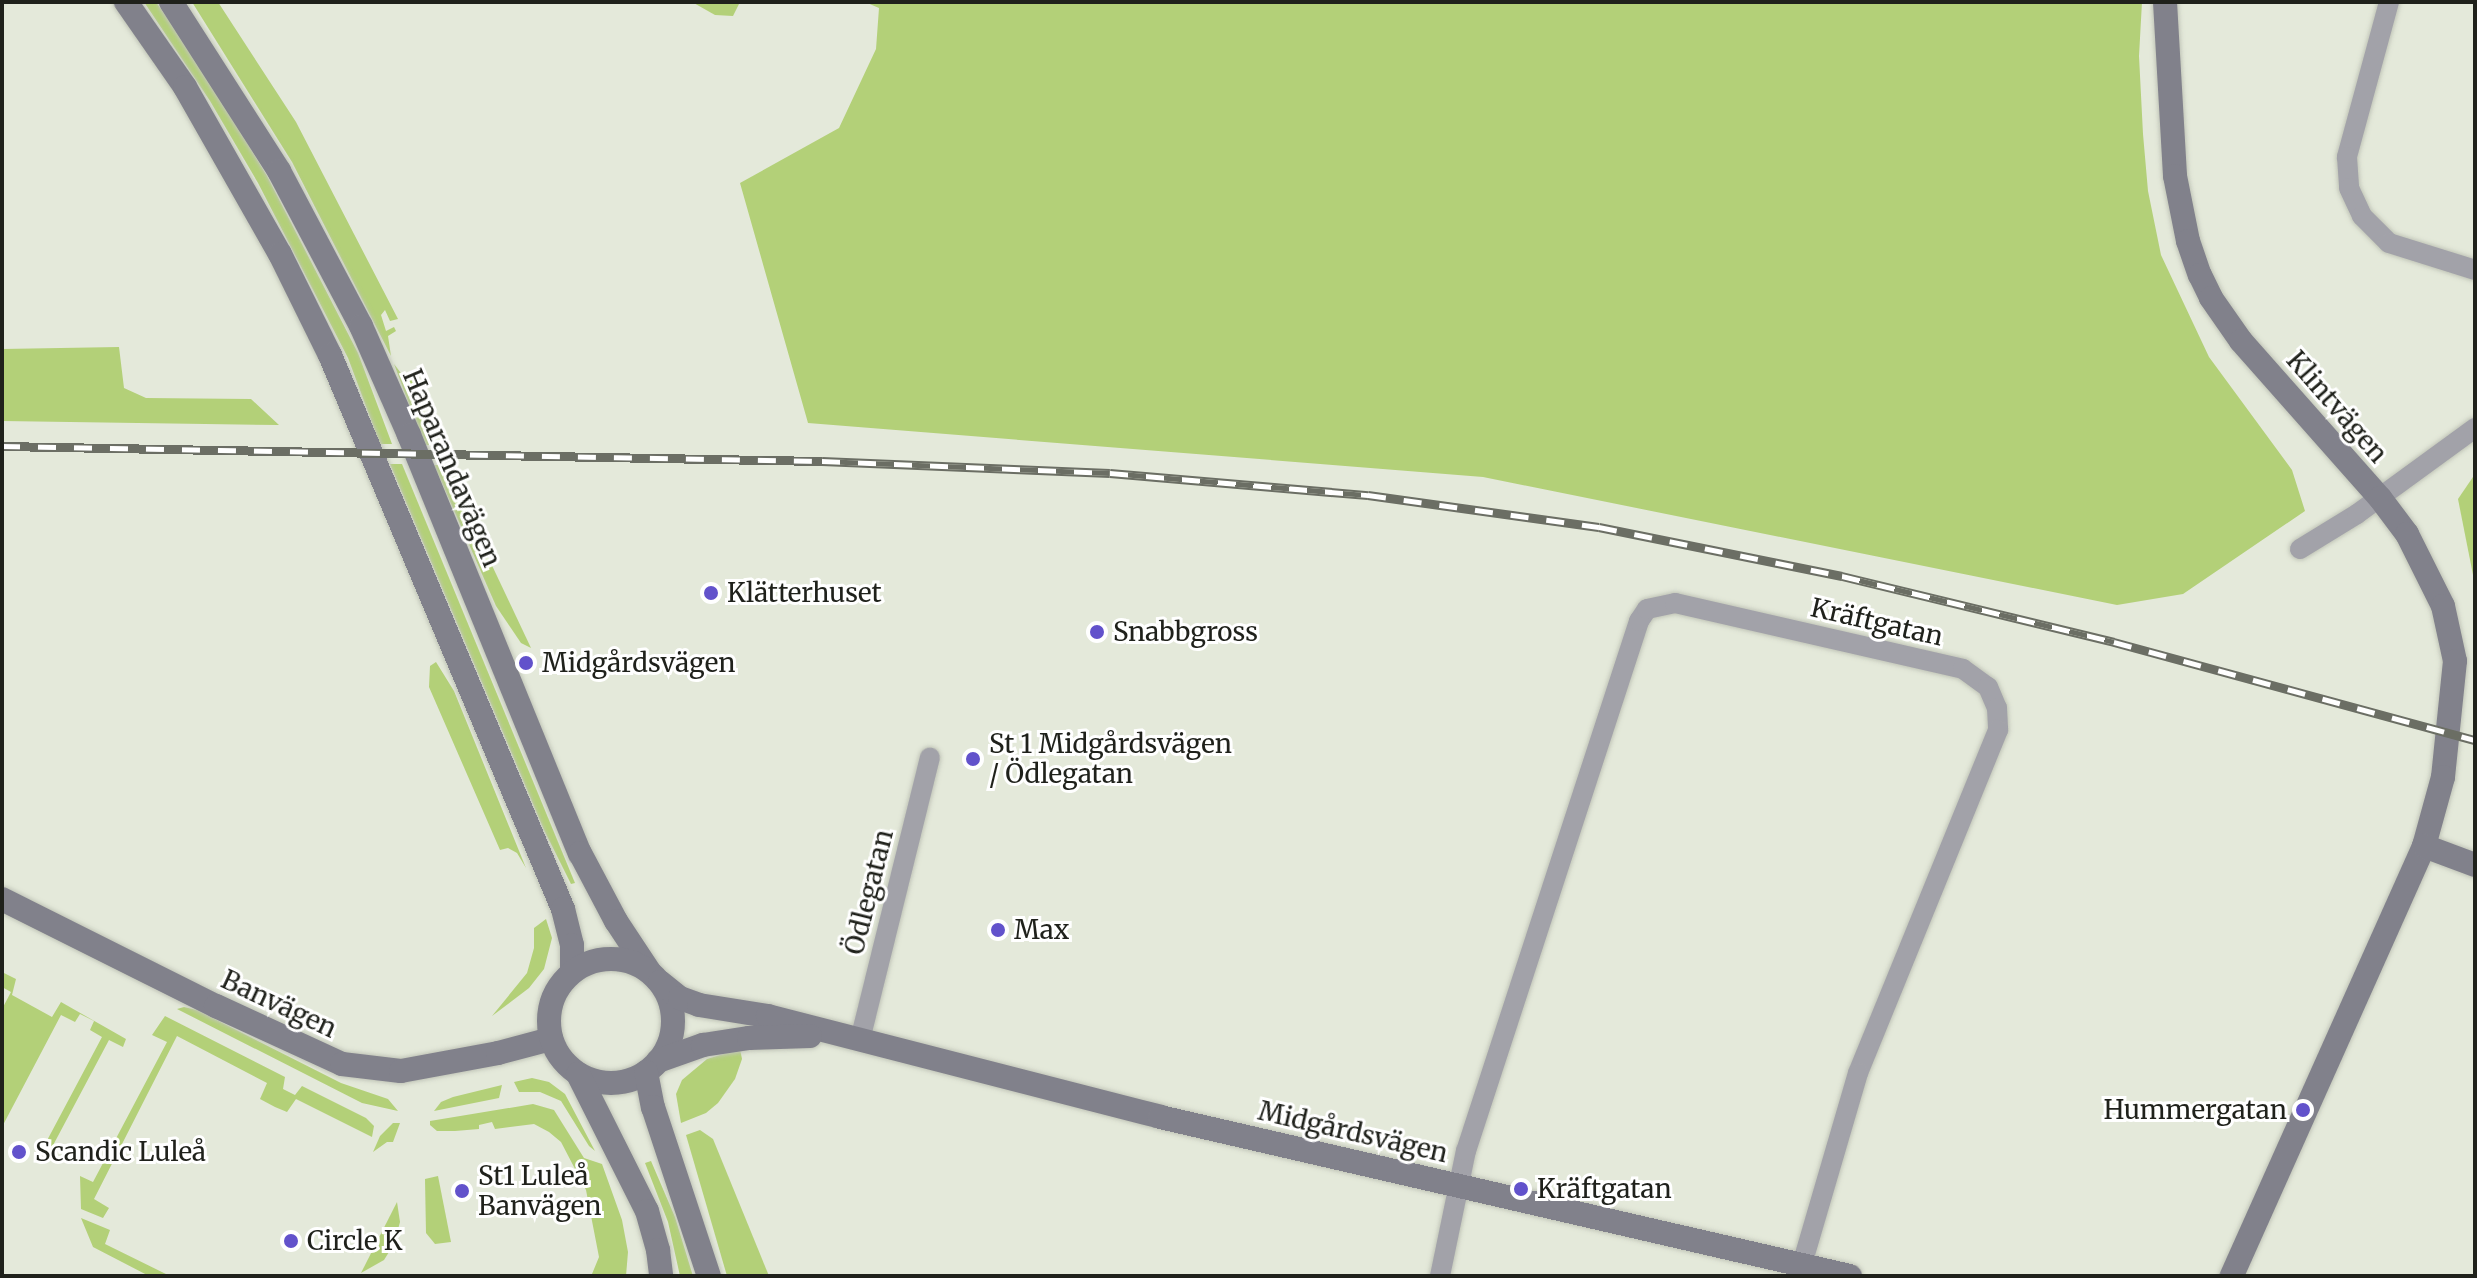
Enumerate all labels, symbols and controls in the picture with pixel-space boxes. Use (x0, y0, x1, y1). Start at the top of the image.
street label: Klintvägen (2280, 345, 2394, 469)
street label: Haparandavägen (396, 365, 508, 571)
place label: Klätterhuset (727, 577, 882, 609)
marker: Klätterhuset (702, 584, 720, 602)
street label: Kräftgatan (1808, 592, 1946, 652)
place label: Snabbgross (1113, 616, 1258, 648)
marker: Snabbgross (1088, 623, 1106, 641)
place label: Midgårdsvägen (542, 647, 735, 679)
marker: Midgårdsvägen (517, 654, 535, 672)
place label: St 1 Midgårdsvägen / Ödlegatan (989, 728, 1232, 790)
marker: St 1 Midgårdsvägen / Ödlegatan (964, 750, 982, 768)
street label: Ödlegatan (838, 826, 900, 958)
place label: Max (1014, 914, 1069, 946)
marker: Max (989, 921, 1007, 939)
street label: Banvägen (216, 964, 342, 1044)
place label: Hummergatan (2103, 1094, 2287, 1126)
street label: Midgårdsvägen (1255, 1095, 1451, 1169)
marker: Hummergatan (2294, 1101, 2312, 1119)
place label: Scandic Luleå (35, 1136, 206, 1168)
marker: Scandic Luleå (10, 1143, 28, 1161)
place label: St1 Luleå Banvägen (478, 1160, 602, 1222)
place label: Kräftgatan (1537, 1173, 1672, 1205)
marker: Kräftgatan (1512, 1180, 1530, 1198)
marker: St1 Luleå Banvägen (453, 1182, 471, 1200)
place label: Circle K (307, 1225, 402, 1257)
marker: Circle K (282, 1232, 300, 1250)

